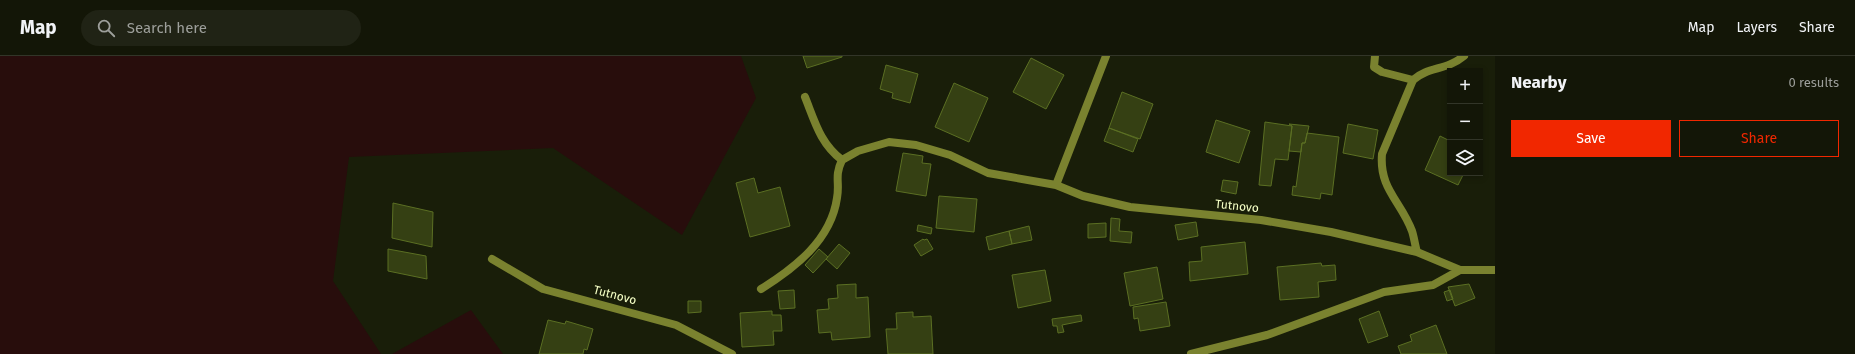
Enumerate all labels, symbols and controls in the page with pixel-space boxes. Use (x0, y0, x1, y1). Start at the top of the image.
search box (81, 10, 361, 46)
text: Map (20, 16, 57, 39)
icon: search (95, 17, 117, 39)
text: Search here (127, 19, 207, 37)
text: Map (1688, 19, 1714, 36)
text: Layers (1736, 19, 1777, 36)
text: Share (1799, 19, 1835, 36)
map controls (1447, 68, 1483, 176)
button: + (1447, 68, 1483, 104)
text: Nearby (1511, 72, 1566, 93)
text: 0 results (1788, 75, 1839, 90)
button: − (1447, 104, 1483, 140)
button: Save (1511, 120, 1671, 157)
button: Share (1679, 120, 1839, 157)
button: layers (1447, 140, 1483, 176)
street label: Tutnovo (1214, 197, 1260, 215)
street label: Tutnovo (592, 283, 638, 307)

